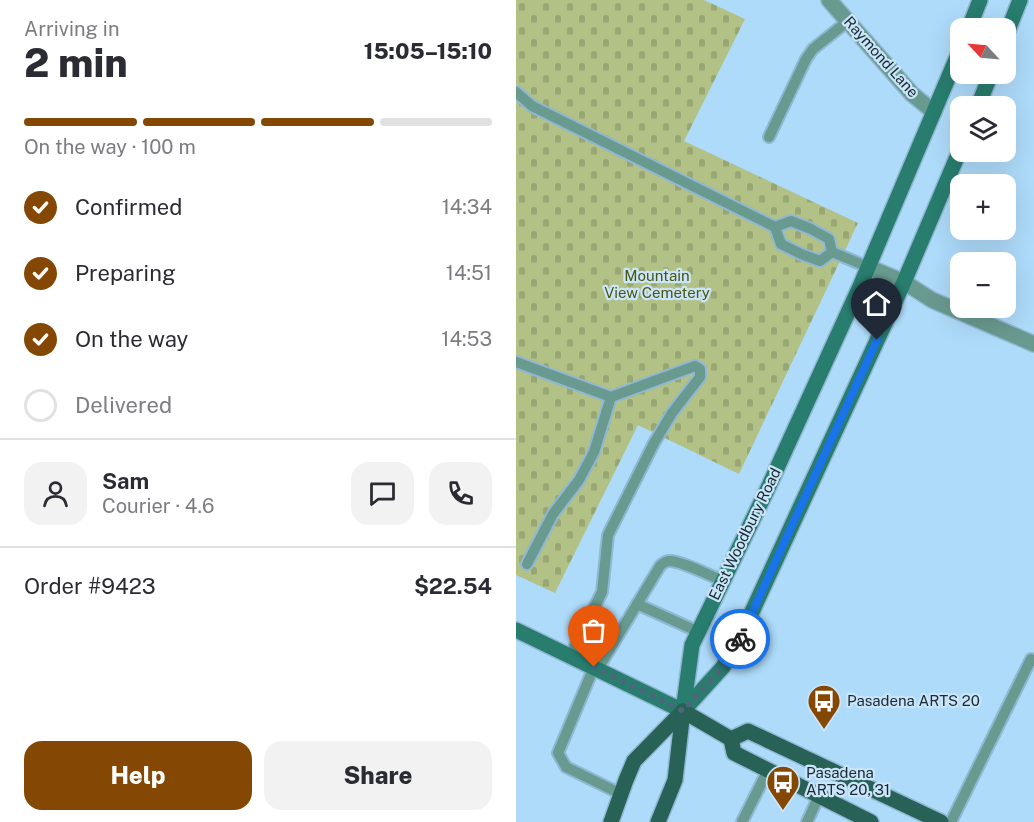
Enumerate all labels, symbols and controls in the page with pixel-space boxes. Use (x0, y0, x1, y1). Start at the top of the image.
street label: Raymond Lane (841, 13, 922, 100)
text: Arriving in (24, 17, 119, 41)
north arrow (950, 18, 1016, 84)
map controls (950, 18, 1016, 318)
text: 15:05–15:10 (364, 38, 492, 64)
text: 2 min (24, 40, 128, 86)
button: layers (950, 96, 1016, 162)
text: On the way · 100 m (24, 135, 196, 159)
button: + (950, 174, 1016, 240)
icon: check (24, 191, 57, 224)
text: Confirmed (75, 194, 182, 220)
text: 14:34 (442, 195, 492, 219)
button: − (950, 252, 1016, 318)
icon: check (24, 257, 57, 290)
text: Preparing (75, 260, 176, 286)
text: 14:51 (446, 261, 492, 285)
park label: Mountain View Cemetery (604, 267, 710, 301)
pin (851, 278, 902, 340)
icon: home (860, 287, 893, 320)
icon: check (24, 323, 57, 356)
text: On the way (75, 326, 188, 352)
text: 14:53 (441, 327, 492, 351)
text: Delivered (75, 392, 172, 418)
button: person (24, 462, 87, 525)
button: chat (351, 462, 414, 525)
button: phone (429, 462, 492, 525)
street label: East Woodbury Road (705, 465, 784, 602)
text: Sam (102, 468, 149, 494)
text: Courier · 4.6 (102, 494, 214, 518)
text: Order #9423 (24, 573, 156, 599)
text: $22.54 (414, 573, 492, 599)
pin (568, 605, 619, 667)
courier (710, 609, 770, 669)
icon: bag (577, 614, 610, 647)
icon: bike (724, 623, 757, 656)
bus stop icon: Pasadena ARTS 20 (806, 683, 842, 730)
place label: Pasadena ARTS 20 (847, 692, 980, 709)
button: Help (24, 741, 252, 810)
button: Share (264, 741, 492, 810)
bus stop icon: Pasadena ARTS 20, 31 (765, 764, 801, 811)
place label: Pasadena ARTS 20, 31 (806, 764, 890, 798)

